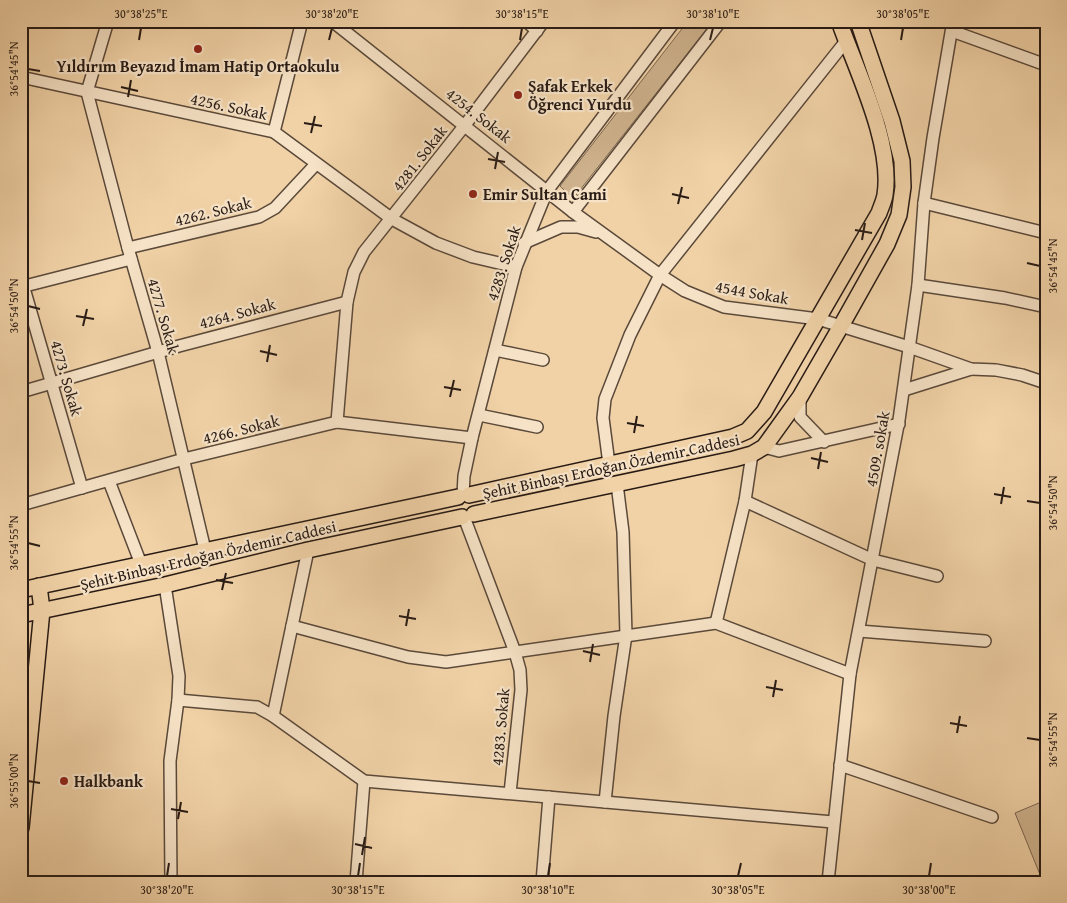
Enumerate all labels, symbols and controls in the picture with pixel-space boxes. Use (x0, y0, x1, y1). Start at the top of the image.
text: 30°38'25"E (114, 5, 168, 22)
text: 30°38'20"E (305, 5, 359, 22)
text: 30°38'15"E (495, 5, 549, 22)
text: 30°38'10"E (686, 5, 740, 22)
text: 30°38'05"E (876, 5, 930, 22)
text: 36°54'45"N (5, 41, 22, 97)
marker: Yıldırım Beyazıd İmam Hatip Ortaokulu (192, 43, 204, 55)
place label: Yıldırım Beyazıd İmam Hatip Ortaokulu (57, 54, 340, 78)
place label: Şafak Erkek Öğrenci Yurdu (528, 74, 632, 116)
street label: 4254. Sokak (441, 82, 518, 149)
street label: 4256. Sokak (188, 86, 270, 126)
marker: Şafak Erkek Öğrenci Yurdu (512, 89, 524, 101)
street label: 4281. Sokak (386, 119, 453, 196)
place label: Emir Sultan Cami (483, 182, 607, 206)
marker: Emir Sultan Cami (467, 188, 479, 200)
street label: 4262. Sokak (172, 190, 255, 232)
street label: 4283. Sokak (480, 221, 527, 304)
text: 36°54'45"N (1044, 238, 1061, 294)
street label: 4544 Sokak (713, 274, 791, 310)
street label: 4277. Sokak (142, 275, 187, 358)
text: 36°54'50"N (5, 278, 22, 334)
street label: 4264. Sokak (196, 291, 279, 335)
street label: 4273. Sokak (45, 337, 90, 420)
street label: 4266. Sokak (200, 408, 283, 450)
street label: 4509. sokak (859, 408, 896, 489)
street label: Şehit Binbaşı Erdoğan Özdemir Caddesi (480, 427, 742, 505)
text: 36°54'50"N (1044, 475, 1061, 531)
street label: Şehit Binbaşı Erdoğan Özdemir Caddesi (78, 514, 339, 596)
text: 36°54'55"N (5, 515, 22, 571)
street label: 4283. Sokak (485, 686, 515, 767)
text: 36°54'55"N (1044, 712, 1061, 768)
text: 36°55'00"N (5, 753, 22, 809)
place label: Halkbank (74, 769, 144, 793)
marker: Halkbank (58, 775, 70, 787)
text: 30°38'20"E (140, 881, 194, 898)
text: 30°38'15"E (331, 881, 385, 898)
text: 30°38'10"E (521, 881, 575, 898)
text: 30°38'05"E (711, 881, 765, 898)
text: 30°38'00"E (902, 881, 956, 898)

